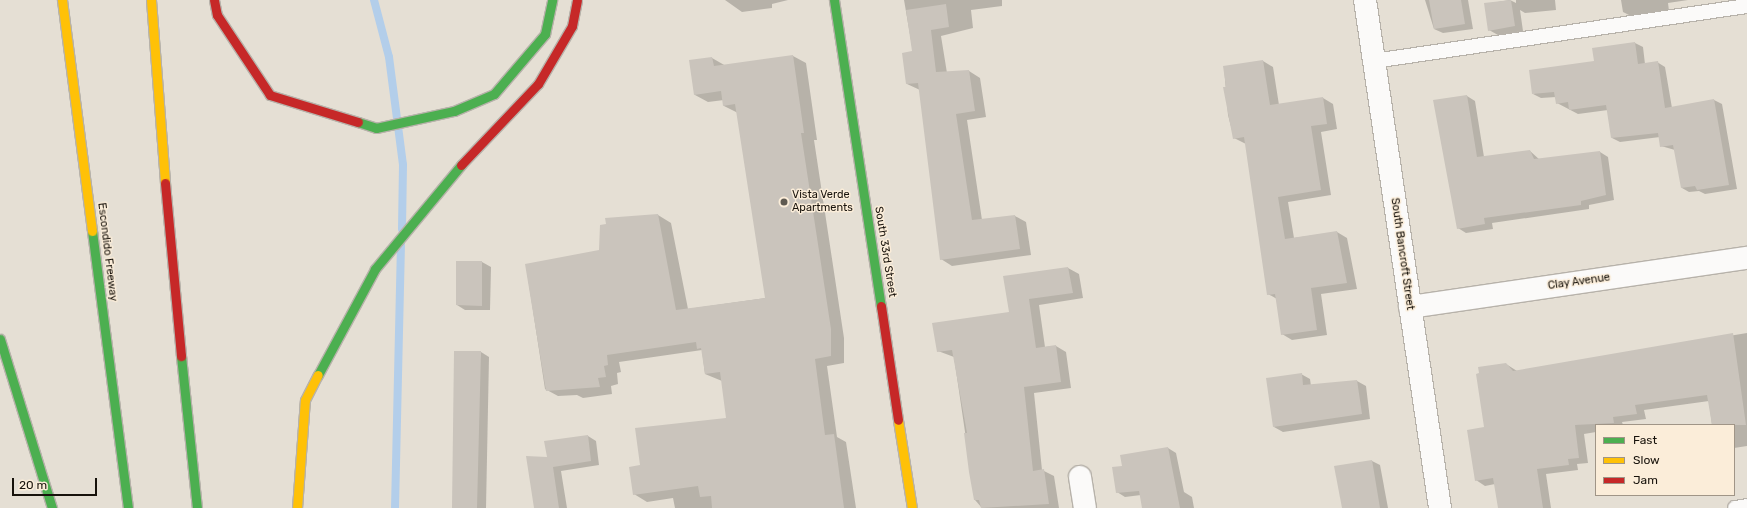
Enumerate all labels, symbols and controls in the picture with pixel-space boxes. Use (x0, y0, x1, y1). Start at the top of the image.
place label: Vista Verde Apartments (792, 189, 853, 215)
marker: Vista Verde Apartments (779, 197, 789, 207)
street label: South Bancroft Street (1388, 197, 1416, 311)
street label: Escondido Freeway (94, 202, 120, 302)
street label: South 33rd Street (871, 206, 899, 298)
street label: Clay Avenue (1547, 271, 1611, 293)
legend (1595, 424, 1735, 496)
text: Fast (1633, 433, 1657, 447)
text: Slow (1633, 453, 1660, 467)
scale bar (14, 470, 99, 496)
text: Jam (1633, 473, 1658, 487)
text: 20 m (19, 478, 47, 492)

